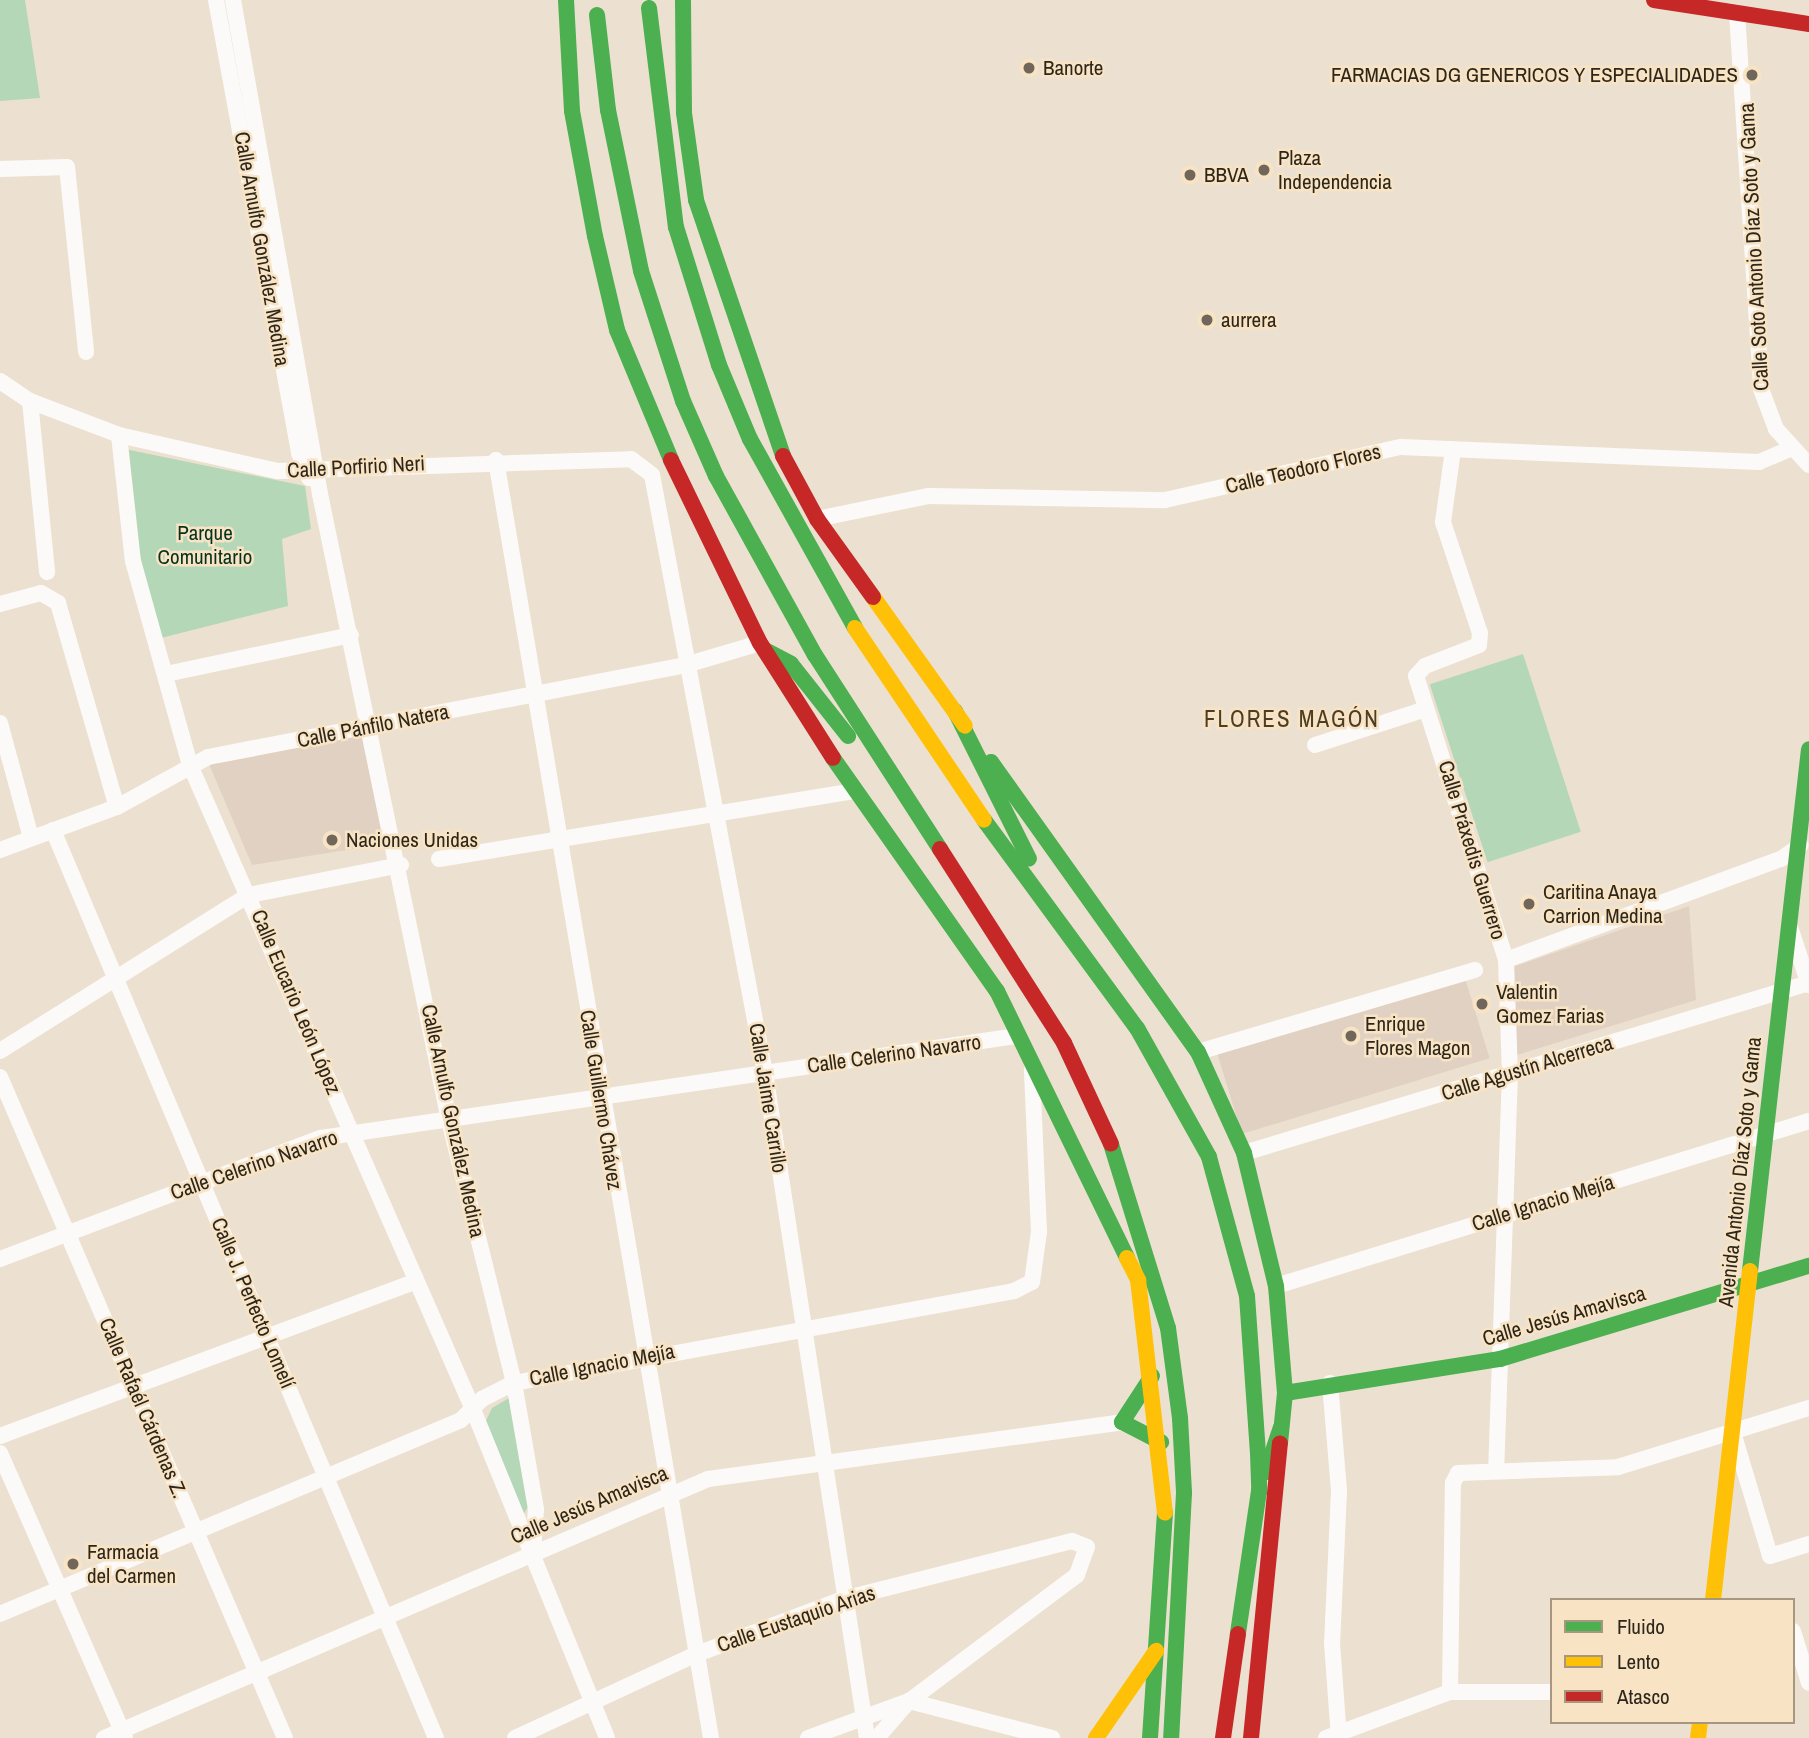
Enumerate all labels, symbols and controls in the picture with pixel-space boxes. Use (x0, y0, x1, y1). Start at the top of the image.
place label: Banorte (1043, 55, 1103, 81)
marker: Banorte (1021, 60, 1037, 76)
place label: FARMACIAS DG GENERICOS Y ESPECIALIDADES (1330, 62, 1738, 88)
marker: FARMACIAS DG GENERICOS Y ESPECIALIDADES (1744, 67, 1760, 83)
street label: Calle Soto Antonio Díaz Soto y Gama (1734, 102, 1774, 392)
street label: Calle Arnulfo González Medina (229, 129, 295, 369)
place label: Plaza Independencia (1278, 145, 1392, 195)
place label: BBVA (1204, 162, 1249, 188)
marker: Plaza Independencia (1256, 162, 1272, 178)
marker: BBVA (1182, 167, 1198, 183)
place label: aurrera (1221, 307, 1277, 333)
marker: aurrera (1199, 312, 1215, 328)
street label: Calle Teodoro Flores (1223, 439, 1383, 499)
street label: Calle Porfirio Neri (287, 451, 425, 483)
park label: Parque Comunitario (158, 520, 252, 570)
street label: Calle Pánfilo Natera (295, 699, 451, 753)
district label: FLORES MAGÓN (1206, 705, 1378, 733)
street label: Calle Práxedis Guerrero (1433, 758, 1511, 942)
place label: Naciones Unidas (346, 827, 478, 853)
marker: Naciones Unidas (324, 832, 340, 848)
place label: Caritina Anaya Carrion Medina (1543, 879, 1663, 929)
marker: Caritina Anaya Carrion Medina (1521, 896, 1537, 912)
street label: Calle Eucario León López (246, 906, 346, 1098)
place label: Valentin Gomez Farias (1496, 979, 1604, 1029)
marker: Valentin Gomez Farias (1474, 996, 1490, 1012)
street label: Calle Arnulfo González Medina (416, 1002, 490, 1240)
street label: Calle Guillermo Chávez (574, 1008, 628, 1192)
place label: Enrique Flores Magon (1365, 1011, 1470, 1061)
street label: Calle Jaime Carrillo (744, 1021, 792, 1175)
marker: Enrique Flores Magon (1343, 1028, 1359, 1044)
street label: Calle Celerino Navarro (806, 1029, 982, 1079)
street label: Calle Agustín Alcerreca (1437, 1030, 1617, 1106)
street label: Avenida Antonio Díaz Soto y Gama (1713, 1035, 1767, 1309)
street label: Calle Celerino Navarro (167, 1125, 341, 1205)
street label: Calle Ignacio Mejía (1469, 1169, 1617, 1237)
street label: Calle J. Perfecto Lomelí (206, 1214, 300, 1392)
street label: Calle Jesús Amavisca (1479, 1281, 1649, 1351)
street label: Calle Rafaél Cárdenas Z. (94, 1314, 192, 1502)
street label: Calle Ignacio Mejía (527, 1339, 677, 1391)
street label: Calle Jesús Amavisca (506, 1460, 672, 1550)
place label: Farmacia del Carmen (87, 1539, 176, 1589)
marker: Farmacia del Carmen (65, 1556, 81, 1572)
street label: Calle Eustaquio Arias (713, 1580, 879, 1658)
legend (1550, 1598, 1795, 1724)
text: Fluido (1617, 1612, 1665, 1641)
text: Lento (1617, 1647, 1660, 1676)
text: Atasco (1617, 1682, 1670, 1711)

